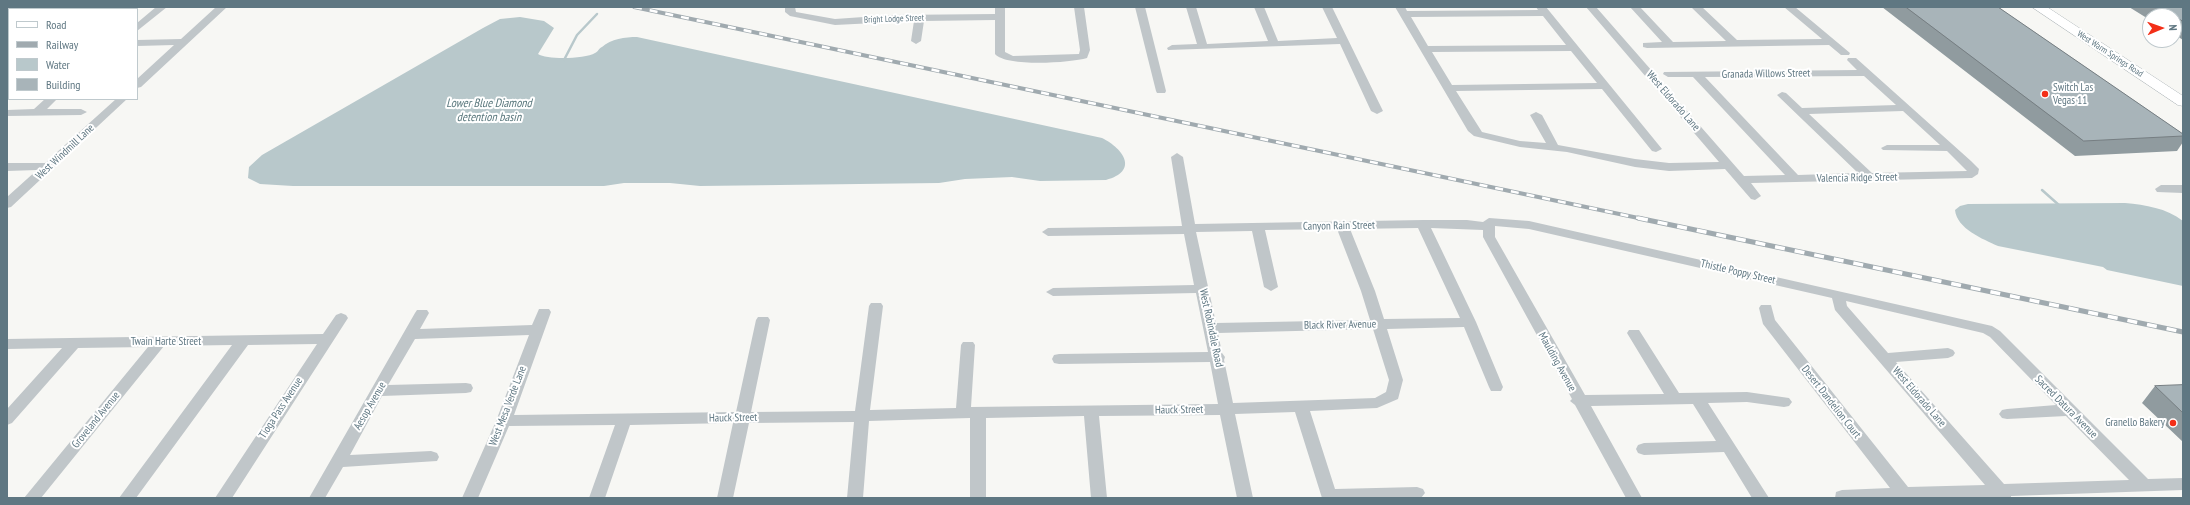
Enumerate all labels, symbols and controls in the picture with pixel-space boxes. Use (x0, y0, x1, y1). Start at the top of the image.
legend (8, 8, 138, 100)
north arrow (2142, 8, 2182, 48)
street label: Bright Lodge Street (864, 13, 924, 25)
text: Road (46, 17, 66, 32)
text: N (2166, 24, 2180, 31)
street label: West Warm Springs Road (2075, 29, 2145, 79)
text: Railway (46, 37, 78, 52)
text: Water (46, 57, 70, 72)
street label: Granada Willows Street (1722, 67, 1810, 81)
street label: West Eldorado Lane (1643, 68, 1703, 134)
text: Building (46, 77, 81, 92)
place label: Switch Las Vegas 11 (2053, 81, 2093, 107)
marker: Switch Las Vegas 11 (2040, 89, 2050, 99)
water label: Lower Blue Diamond detention basin (446, 97, 532, 125)
street label: West Windmill Lane (33, 122, 97, 182)
street label: Valencia Ridge Street (1816, 171, 1898, 185)
street label: Canyon Rain Street (1303, 219, 1375, 233)
street label: Thistle Poppy Street (1699, 257, 1777, 287)
street label: West Robindale Road (1196, 288, 1226, 368)
street label: Black River Avenue (1304, 318, 1376, 332)
street label: Maulding Avenue (1535, 330, 1579, 394)
street label: Twain Harte Street (131, 335, 201, 349)
street label: Desert Dandelion Court (1798, 363, 1864, 441)
street label: West Mesa Verde Lane (487, 364, 529, 448)
street label: West Eldorado Lane (1889, 364, 1949, 430)
street label: Sacred Datura Avenue (2032, 373, 2100, 441)
street label: Tioga Pass Avenue (256, 375, 306, 441)
street label: Aesop Avenue (351, 380, 389, 432)
street label: Groveland Avenue (69, 389, 123, 451)
street label: Hauck Street (1155, 403, 1203, 417)
street label: Hauck Street (709, 411, 757, 425)
place label: Granello Bakery (2105, 416, 2165, 430)
marker: Granello Bakery (2168, 418, 2178, 428)

